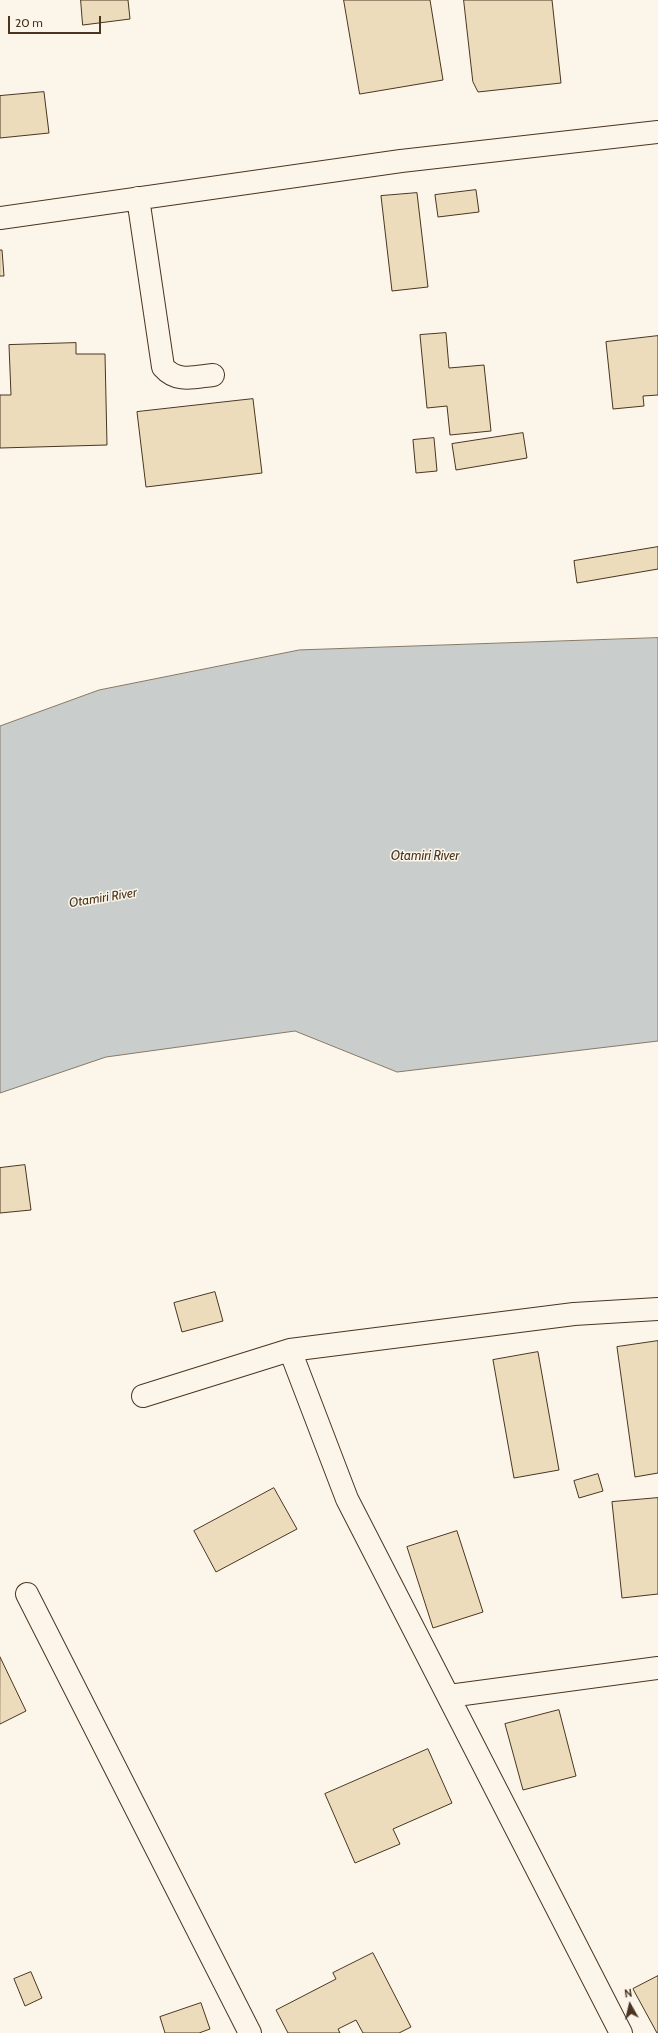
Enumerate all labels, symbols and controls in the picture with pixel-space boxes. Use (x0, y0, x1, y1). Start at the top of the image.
scale bar (10, 8, 103, 34)
text: 20 m (15, 15, 43, 30)
water label: Otamiri River (391, 848, 459, 864)
water label: Otamiri River (68, 885, 138, 911)
north arrow (610, 1985, 650, 2025)
text: N (624, 1986, 633, 2001)

